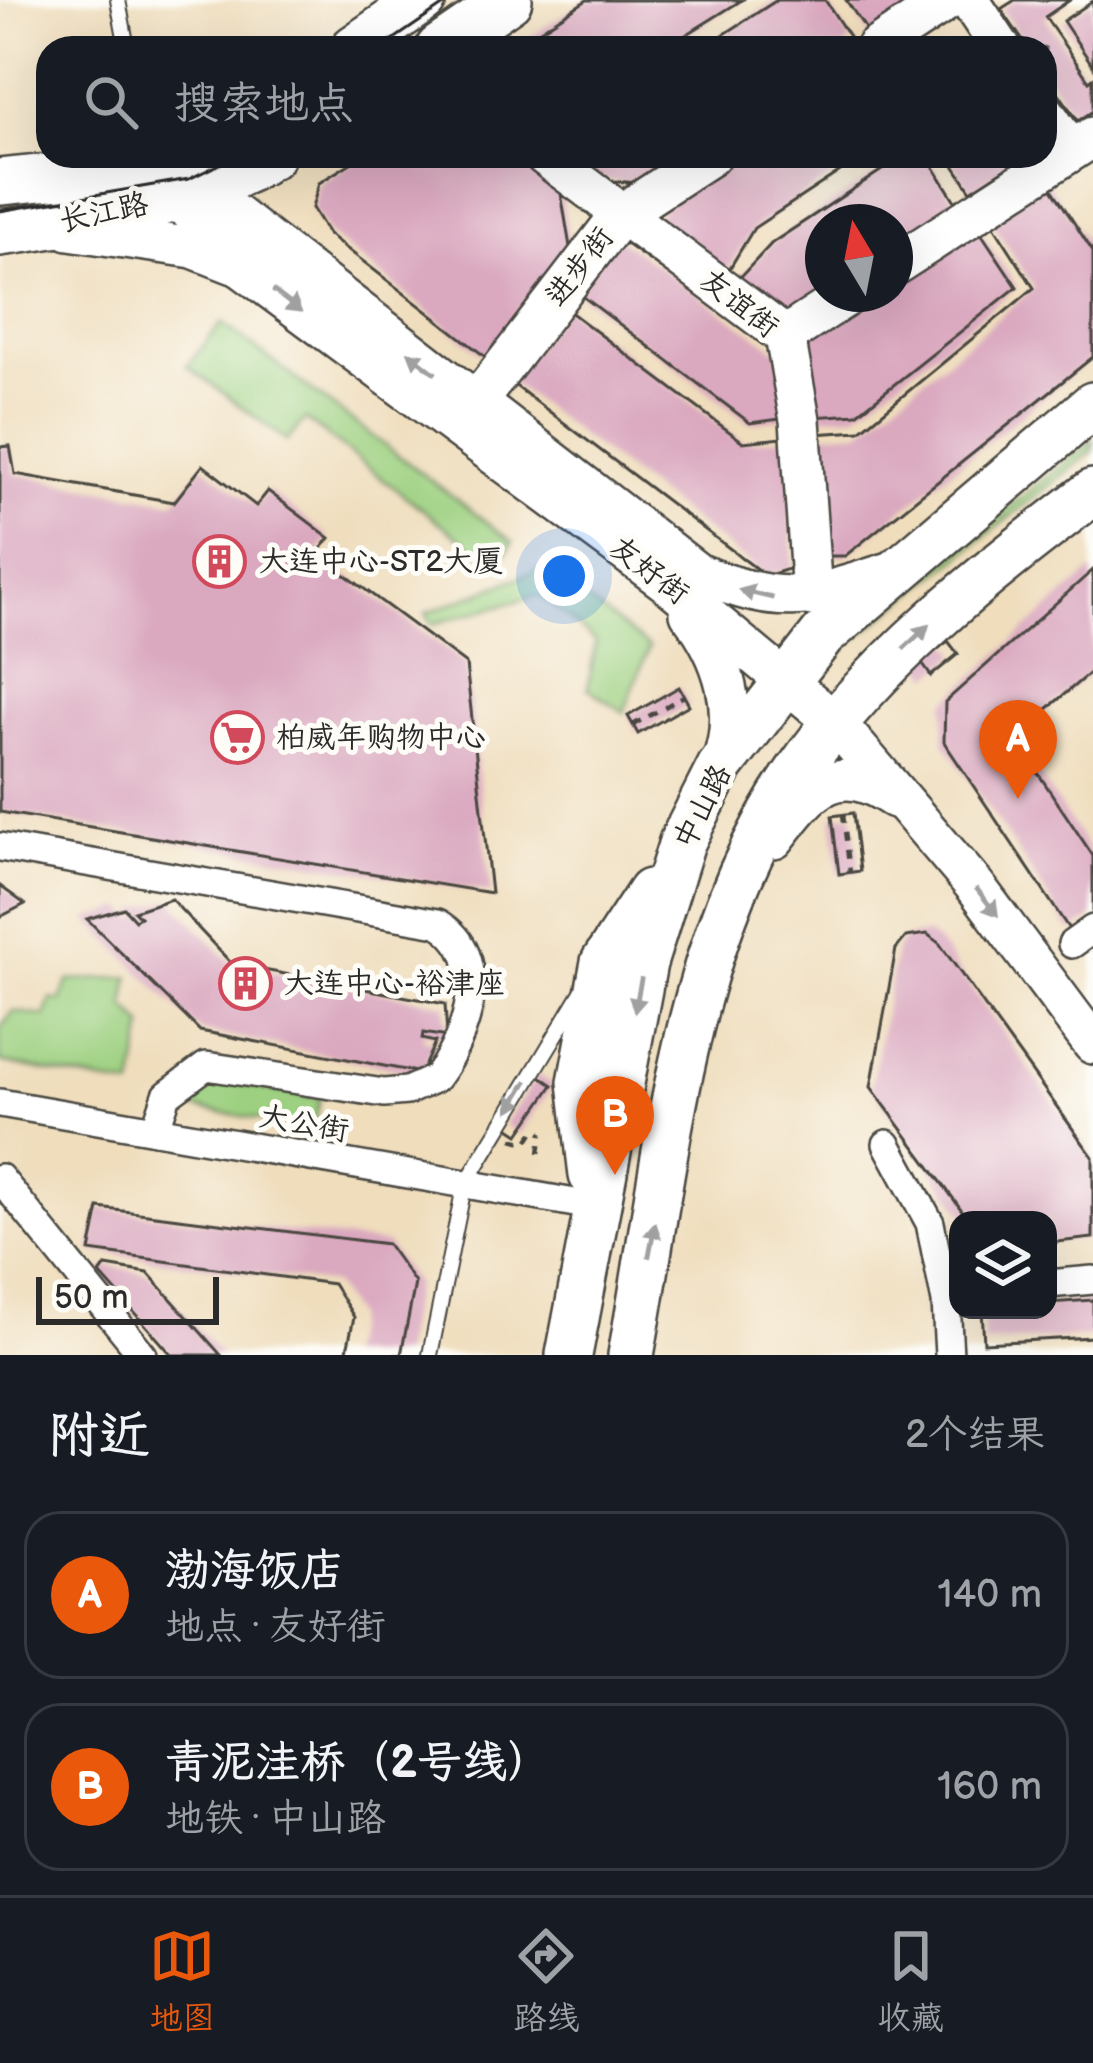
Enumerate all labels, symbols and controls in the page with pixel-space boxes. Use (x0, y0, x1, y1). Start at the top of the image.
search box (36, 36, 1057, 168)
icon: search (78, 69, 144, 135)
text: 搜索地点 (174, 77, 354, 132)
street label: 长江路 (56, 186, 152, 240)
north arrow (805, 204, 913, 312)
street label: 进步街 (539, 220, 621, 314)
street label: 友谊街 (692, 262, 786, 346)
one-way arrow (271, 289, 303, 313)
one-way arrow (407, 351, 438, 376)
street label: 友好街 (602, 530, 696, 612)
building icon: 大连中心-ST2大厦 (192, 534, 248, 590)
place label: 大连中心-ST2大厦 (259, 544, 503, 580)
your location (534, 546, 594, 606)
one-way arrow (737, 583, 775, 602)
one-way arrow (901, 624, 930, 652)
pin: A (979, 700, 1057, 799)
supermarket icon: 柏威年购物中心 (209, 710, 265, 766)
place label: 柏威年购物中心 (276, 720, 486, 756)
street label: 中山路 (667, 759, 739, 855)
one-way arrow (975, 886, 999, 917)
building icon: 大连中心-裕津座 (217, 956, 273, 1012)
place label: 大连中心-裕津座 (284, 966, 505, 1002)
one-way arrow (628, 977, 647, 1014)
pin: B (576, 1076, 654, 1175)
one-way arrow (508, 1079, 529, 1113)
street label: 大公街 (257, 1098, 351, 1150)
map controls (949, 1211, 1057, 1319)
button: layers (949, 1211, 1057, 1319)
one-way arrow (643, 1221, 662, 1258)
scale bar (36, 1271, 219, 1324)
text: 50 m (54, 1278, 129, 1318)
text: 附近 (48, 1406, 150, 1467)
text: 2个结果 (905, 1412, 1045, 1459)
text: 渤海饭店 (165, 1544, 345, 1599)
text: A (78, 1572, 102, 1619)
text: 140 m (937, 1572, 1042, 1619)
text: 地点 · 友好街 (165, 1604, 385, 1651)
text: 青泥洼桥（2号线） (165, 1736, 552, 1791)
text: B (76, 1764, 104, 1811)
text: 160 m (937, 1764, 1042, 1811)
text: 地铁 · 中山路 (165, 1796, 385, 1843)
tab: 地图 (149, 1923, 215, 2039)
tab: 路线 (513, 1923, 579, 2039)
tab: 收藏 (878, 1923, 944, 2039)

